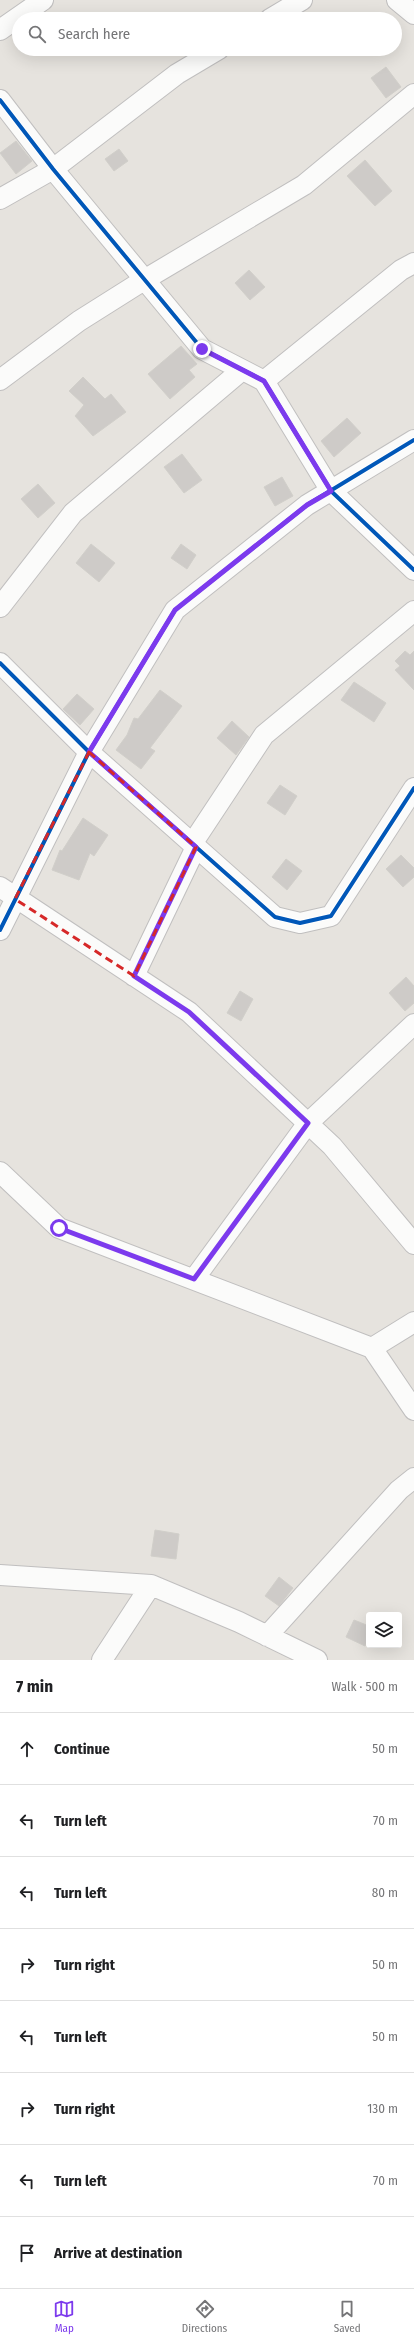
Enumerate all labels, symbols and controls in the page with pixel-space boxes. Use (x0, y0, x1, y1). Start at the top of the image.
search box (12, 12, 402, 56)
icon: search (26, 23, 48, 45)
text: Search here (58, 25, 130, 43)
route end (193, 340, 211, 358)
route start (50, 1219, 68, 1237)
map controls (366, 1612, 402, 1648)
button: layers (366, 1612, 402, 1648)
text: 7 min (16, 1676, 53, 1697)
text: Walk · 500 m (331, 1679, 398, 1694)
icon: ahead (16, 1738, 38, 1760)
text: Continue (54, 1740, 110, 1758)
text: 50 m (372, 1741, 398, 1756)
icon: left (16, 1810, 38, 1832)
text: Turn left (54, 1812, 107, 1830)
text: 70 m (373, 1813, 398, 1828)
icon: left (16, 1882, 38, 1904)
text: Turn left (54, 1884, 107, 1902)
text: 80 m (372, 1885, 398, 1900)
icon: right (16, 1954, 38, 1976)
text: Turn right (54, 1956, 115, 1974)
text: 50 m (372, 1957, 398, 1972)
icon: left (16, 2026, 38, 2048)
text: Turn left (54, 2028, 107, 2046)
text: 50 m (372, 2029, 398, 2044)
icon: right (16, 2098, 38, 2120)
text: Turn right (54, 2100, 115, 2118)
text: 130 m (367, 2101, 398, 2116)
icon: left (16, 2170, 38, 2192)
text: Turn left (54, 2172, 107, 2190)
text: 70 m (373, 2173, 398, 2188)
icon: arrive (16, 2242, 38, 2264)
text: Arrive at destination (54, 2244, 182, 2262)
tab: Map (53, 2298, 75, 2335)
tab: Directions (182, 2298, 227, 2335)
tab: Saved (334, 2298, 361, 2335)

